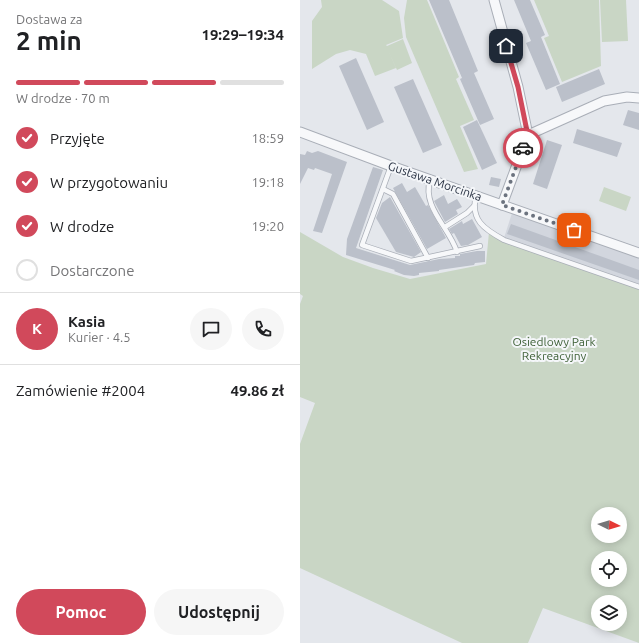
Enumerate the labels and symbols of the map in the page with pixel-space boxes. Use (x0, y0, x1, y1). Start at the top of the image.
pin (489, 29, 523, 63)
courier (503, 128, 543, 168)
street label: Gustawa Morcinka (386, 159, 484, 203)
pin (557, 213, 591, 247)
park label: Osiedlowy Park Rekreacyjny (512, 335, 596, 362)
north arrow (591, 507, 627, 543)

